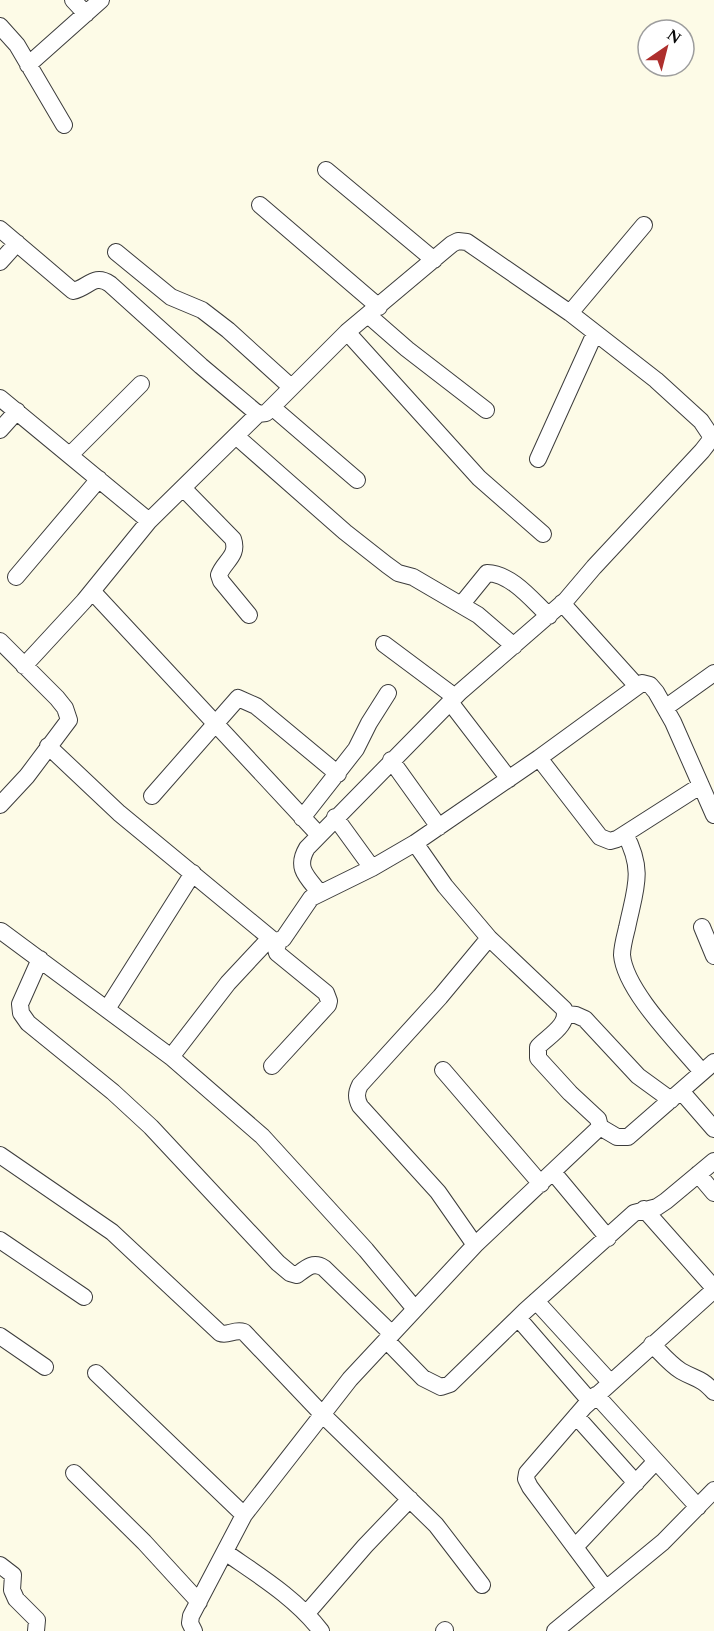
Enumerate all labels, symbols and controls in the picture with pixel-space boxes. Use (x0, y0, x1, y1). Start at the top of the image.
north arrow (636, 18, 696, 78)
text: N (662, 23, 686, 50)

